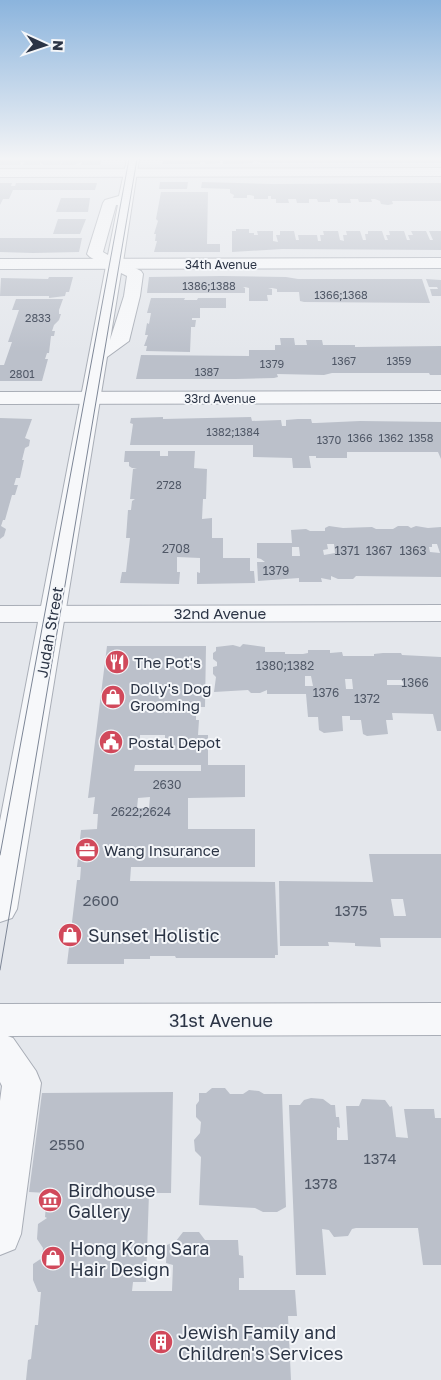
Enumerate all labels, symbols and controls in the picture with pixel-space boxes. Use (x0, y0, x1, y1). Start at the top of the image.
north arrow (20, 20, 70, 70)
text: N (50, 40, 67, 51)
street label: 34th Avenue (185, 257, 257, 272)
house number: 1386;1388 (182, 279, 236, 292)
house number: 1366;1368 (314, 288, 368, 301)
house number: 2833 (25, 311, 51, 324)
house number: 1367 (332, 354, 356, 367)
house number: 1359 (387, 354, 411, 367)
house number: 1379 (260, 357, 284, 370)
house number: 1387 (195, 365, 219, 378)
house number: 2801 (9, 367, 35, 380)
street label: 33rd Avenue (184, 391, 256, 406)
house number: 1382;1384 (206, 425, 260, 438)
house number: 1366 (347, 431, 373, 444)
house number: 1362 (379, 431, 403, 444)
house number: 1358 (409, 431, 434, 444)
house number: 1370 (317, 433, 341, 446)
house number: 2728 (156, 478, 182, 491)
house number: 2708 (162, 541, 190, 556)
house number: 1371 (334, 543, 360, 558)
house number: 1367 (366, 543, 392, 558)
house number: 1363 (399, 543, 427, 558)
house number: 1379 (263, 563, 289, 578)
street label: Judah Street (32, 585, 66, 679)
street label: 32nd Avenue (174, 604, 267, 622)
restaurant icon: The Pot's (104, 649, 130, 675)
place label: The Pot's (134, 653, 201, 671)
house number: 1380;1382 (256, 658, 314, 673)
house number: 1366 (401, 675, 429, 690)
place label: Dolly's Dog Grooming (130, 679, 212, 714)
shop icon: Dolly's Dog Grooming (100, 684, 126, 710)
house number: 1376 (313, 685, 339, 700)
house number: 1372 (354, 691, 380, 706)
public building icon: Postal Depot (98, 729, 124, 755)
place label: Postal Depot (128, 733, 221, 751)
house number: 2630 (153, 777, 181, 792)
house number: 2622;2624 (111, 804, 171, 819)
office icon: Wang Insurance (74, 837, 100, 863)
place label: Wang Insurance (104, 841, 220, 859)
house number: 2600 (83, 891, 119, 909)
house number: 1375 (335, 901, 367, 919)
shop icon: Sunset Holistic (57, 922, 83, 948)
place label: Sunset Holistic (88, 924, 220, 946)
street label: 31st Avenue (169, 1009, 273, 1031)
house number: 2550 (49, 1135, 85, 1153)
house number: 1374 (363, 1149, 397, 1167)
house number: 1378 (304, 1174, 338, 1192)
place label: Birdhouse Gallery (68, 1179, 156, 1222)
museum icon: Birdhouse Gallery (37, 1187, 63, 1213)
place label: Hong Kong Sara Hair Design (70, 1237, 209, 1280)
shop icon: Hong Kong Sara Hair Design (40, 1245, 66, 1271)
place label: Jewish Family and Children's Services (178, 1321, 343, 1364)
building icon: Jewish Family and Children's Services (148, 1329, 174, 1355)

